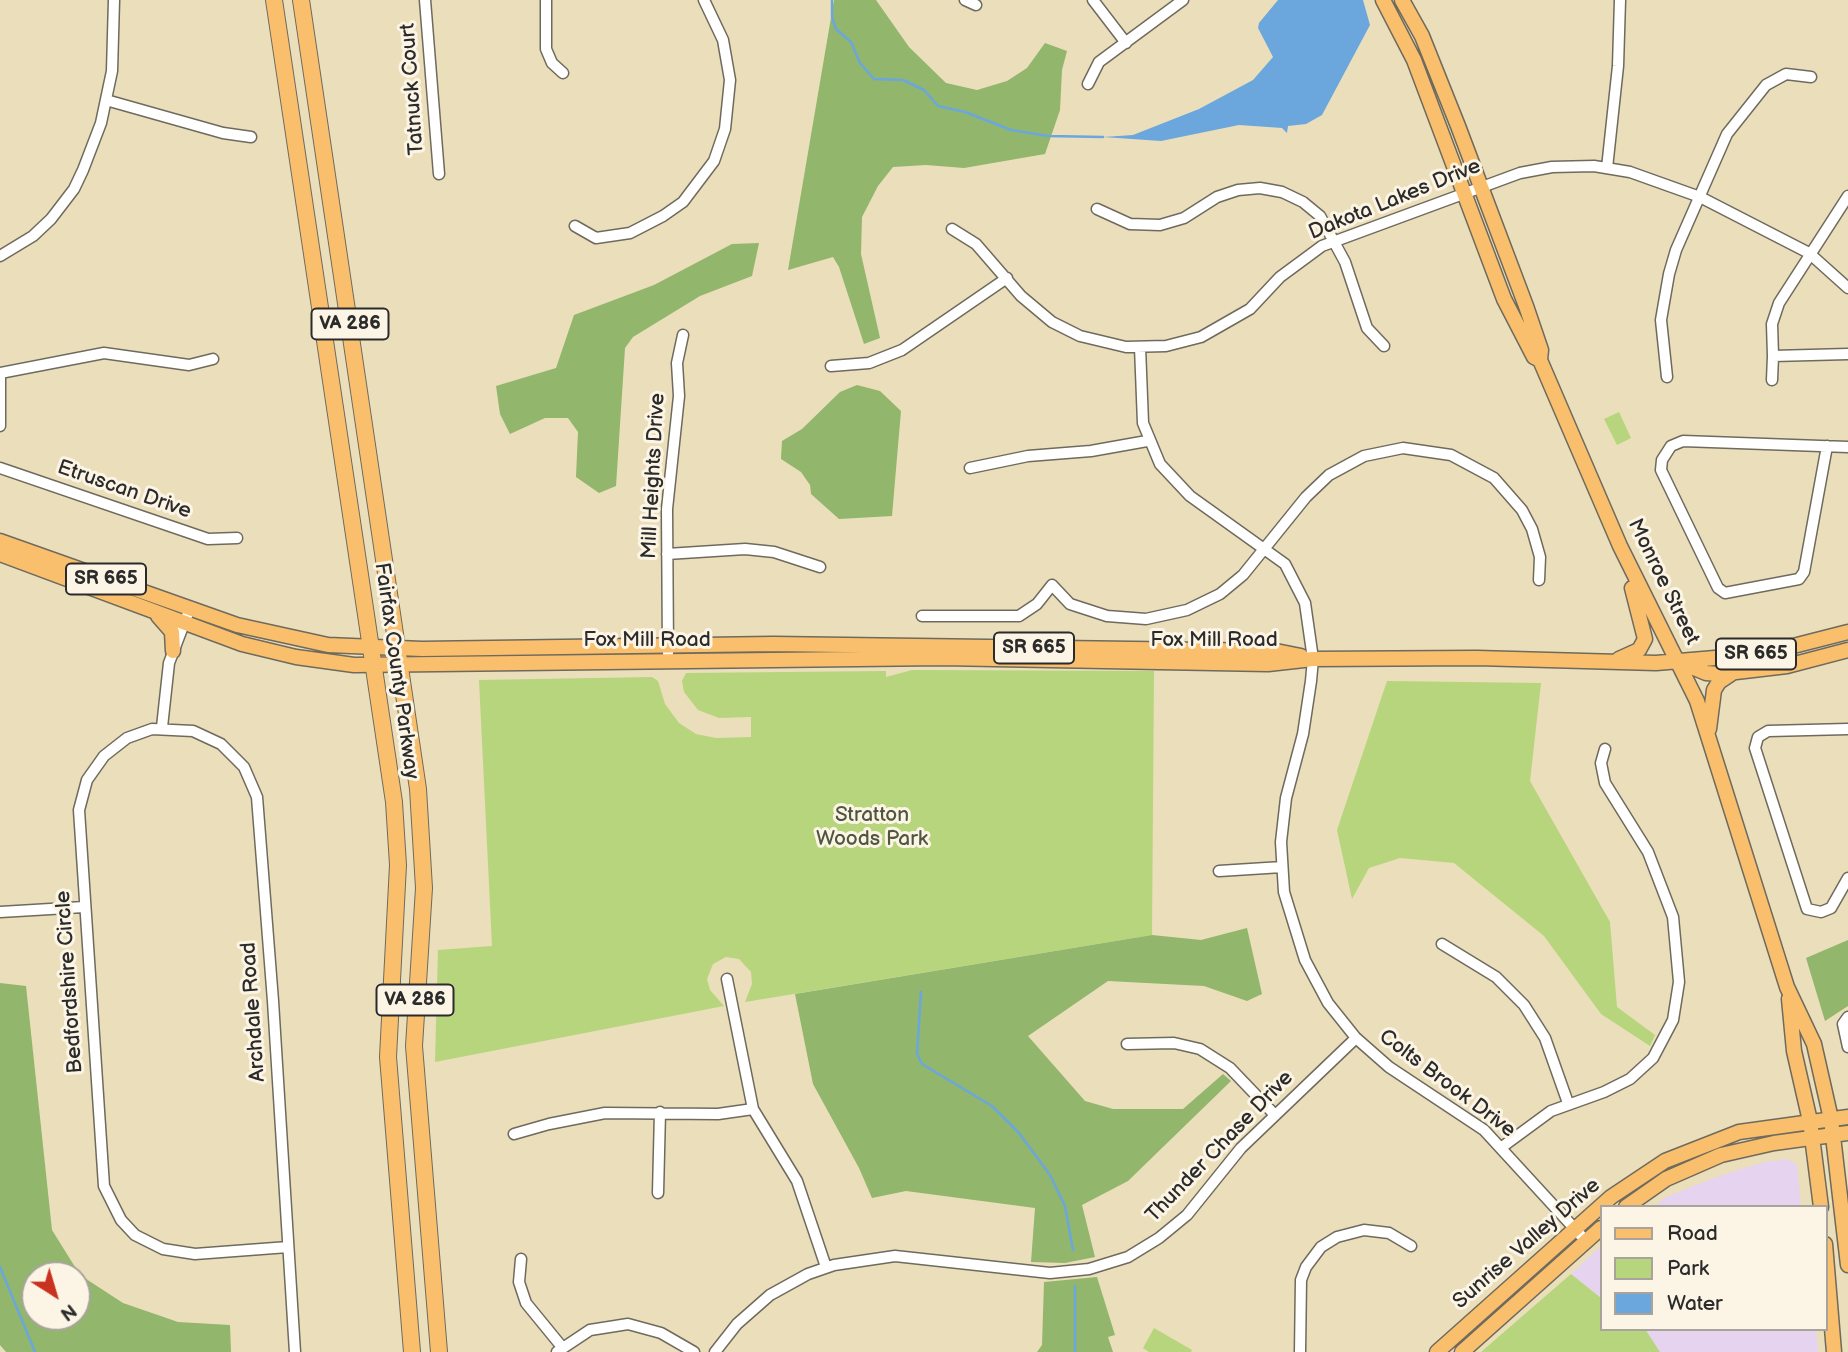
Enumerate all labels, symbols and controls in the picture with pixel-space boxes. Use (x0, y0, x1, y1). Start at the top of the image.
street label: Tatnuck Court (396, 22, 430, 156)
street label: Dakota Lakes Drive (1305, 154, 1485, 246)
road number: VA 286 (312, 308, 388, 340)
street label: Mill Heights Drive (637, 392, 671, 560)
street label: Etruscan Drive (54, 455, 194, 525)
street label: Monroe Street (1622, 515, 1704, 649)
street label: Fairfax County Parkway (368, 561, 424, 781)
road number: SR 665 (66, 564, 146, 594)
street label: Fox Mill Road (583, 628, 711, 654)
street label: Fox Mill Road (1150, 628, 1278, 654)
road number: SR 665 (994, 632, 1074, 664)
road number: SR 665 (1716, 638, 1796, 670)
park label: Stratton Woods Park (816, 803, 928, 853)
street label: Bedfordshire Circle (51, 890, 89, 1074)
street label: Archdale Road (237, 941, 271, 1083)
road number: VA 286 (376, 984, 453, 1016)
street label: Colts Brook Drive (1374, 1024, 1520, 1144)
street label: Thunder Chase Drive (1141, 1066, 1299, 1228)
street label: Sunrise Valley Drive (1448, 1173, 1606, 1315)
legend (1600, 1205, 1827, 1331)
text: Road (1667, 1221, 1718, 1246)
text: Park (1667, 1256, 1709, 1281)
north arrow (21, 1261, 91, 1331)
text: Water (1667, 1291, 1723, 1316)
text: N (55, 1298, 80, 1325)

